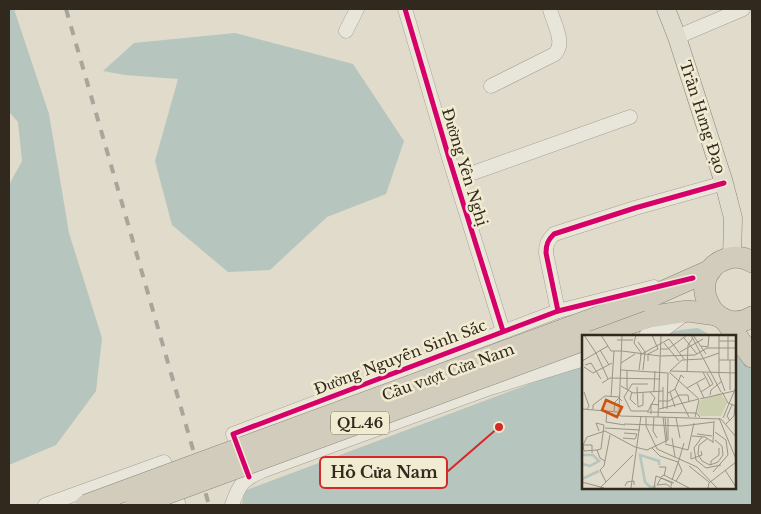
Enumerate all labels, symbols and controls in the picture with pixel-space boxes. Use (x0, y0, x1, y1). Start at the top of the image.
street label: Trần Hưng Đạo (676, 58, 730, 176)
street label: Đường Yên Nghị (438, 106, 492, 228)
street label: Đường Nguyễn Sinh Sắc (311, 315, 489, 399)
inset map (582, 335, 736, 489)
street label: Cầu vượt Cửa Nam (379, 339, 517, 405)
road number: QL.46 (331, 412, 389, 434)
callout: Hồ Cửa Nam (320, 457, 447, 488)
text: Hồ Cửa Nam (330, 462, 438, 482)

